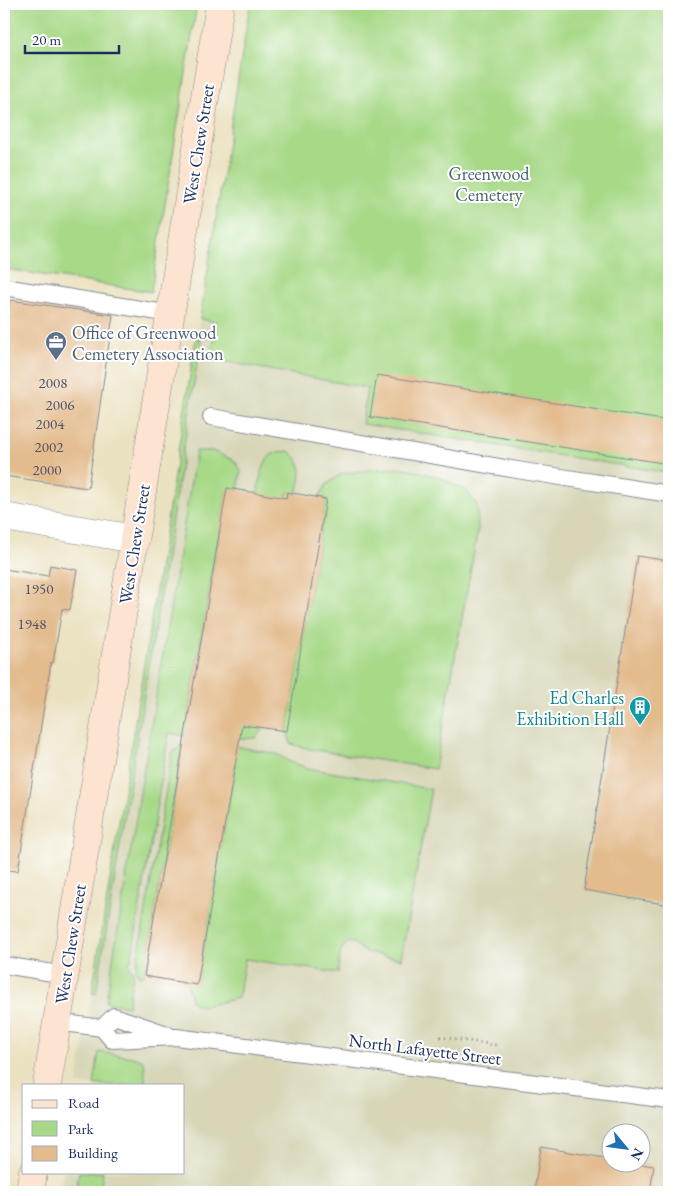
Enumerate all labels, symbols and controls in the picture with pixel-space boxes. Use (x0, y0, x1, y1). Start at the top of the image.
scale bar (25, 22, 119, 54)
text: 20 m (32, 30, 61, 49)
street label: West Chew Street (177, 82, 219, 206)
park label: Greenwood Cemetery (449, 162, 530, 206)
place label: Office of Greenwood Cemetery Association (72, 321, 224, 365)
office icon: Office of Greenwood Cemetery Association (44, 330, 68, 361)
house number: 2008 (39, 373, 67, 392)
house number: 2006 (46, 395, 74, 414)
house number: 2004 (36, 414, 65, 433)
house number: 2002 (35, 437, 64, 456)
house number: 2000 (33, 460, 61, 479)
street label: West Chew Street (113, 482, 155, 606)
house number: 1950 (25, 579, 53, 598)
house number: 1948 (18, 614, 46, 633)
place label: Ed Charles Exhibition Hall (516, 686, 624, 730)
building icon: Ed Charles Exhibition Hall (628, 695, 652, 726)
street label: West Chew Street (49, 882, 91, 1006)
street label: North Lafayette Street (347, 1028, 503, 1070)
legend (22, 1084, 185, 1174)
text: Road (68, 1093, 100, 1112)
text: Park (68, 1119, 95, 1138)
north arrow (600, 1124, 650, 1174)
text: Building (68, 1143, 118, 1162)
text: N (626, 1145, 648, 1164)

